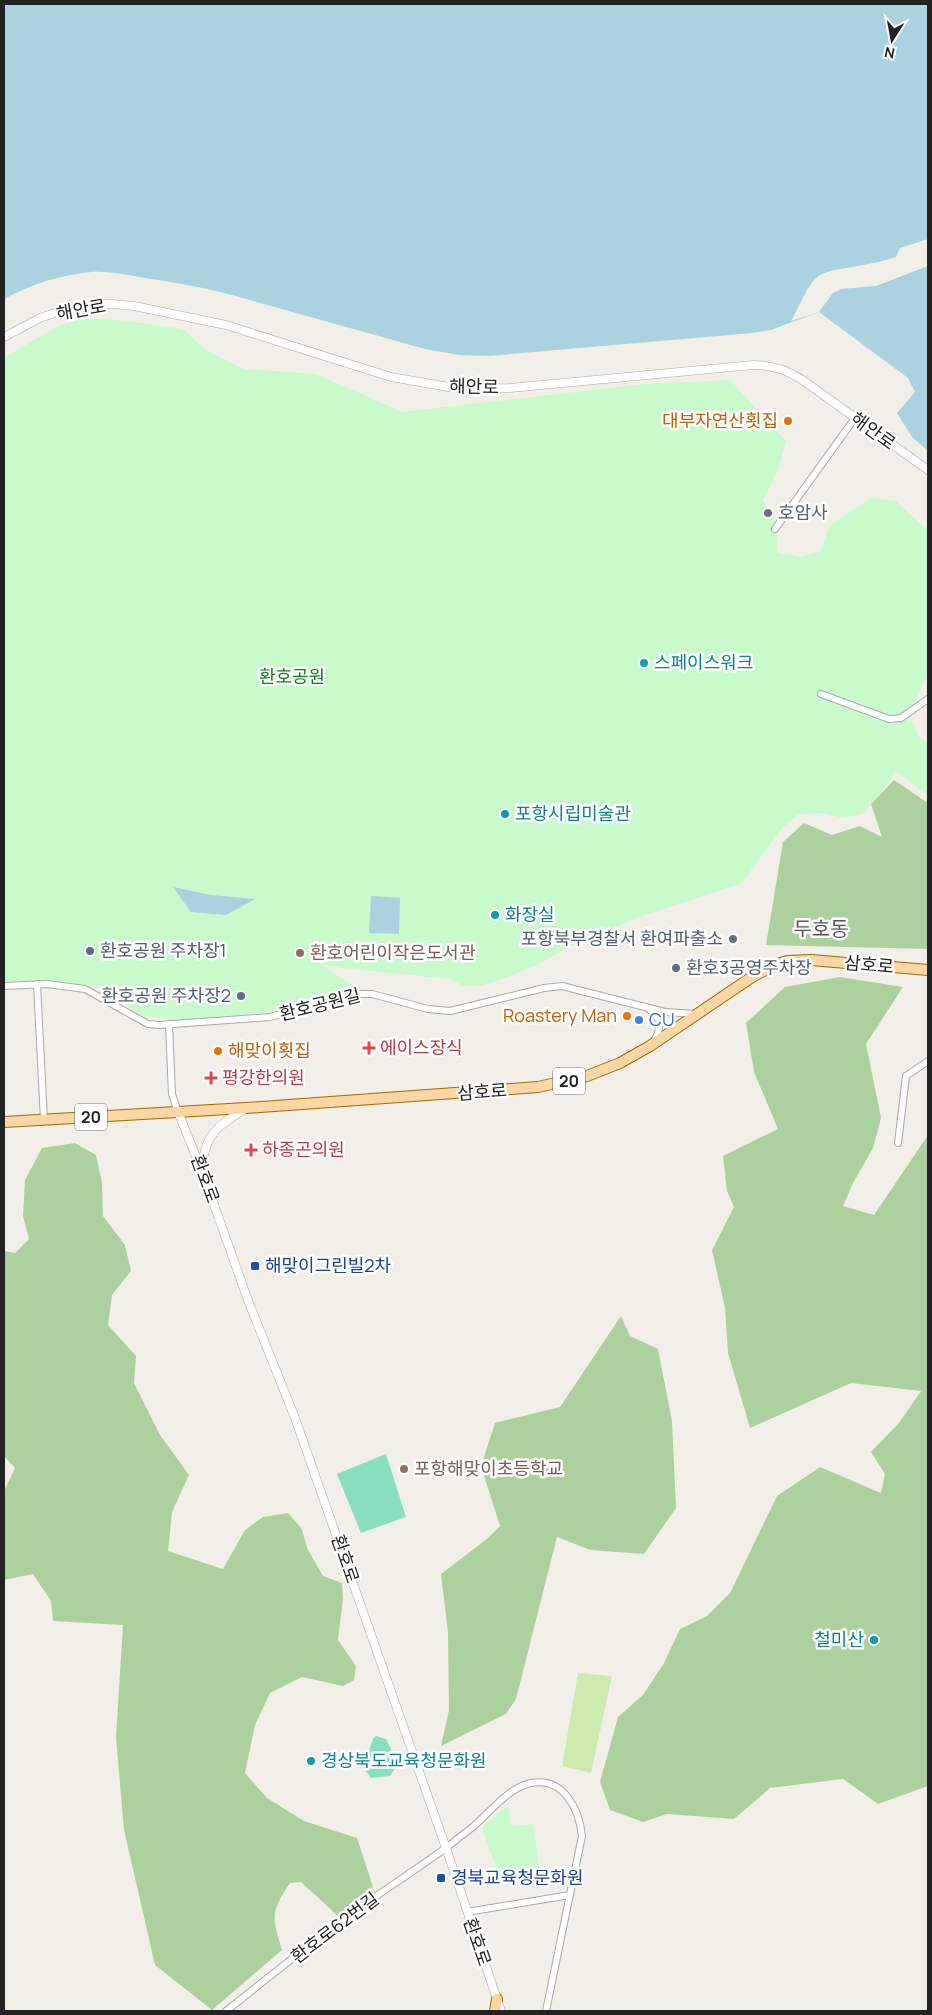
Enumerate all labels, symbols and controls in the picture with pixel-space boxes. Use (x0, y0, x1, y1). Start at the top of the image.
north arrow (867, 15, 917, 65)
text: N (883, 43, 896, 64)
street label: 해안로 (54, 293, 107, 325)
street label: 해안로 (449, 374, 499, 398)
street label: 해안로 (846, 406, 901, 455)
place label: 대부자연산횟집 (662, 408, 778, 432)
marker: 대부자연산횟집 (782, 415, 794, 427)
place label: 호암사 (778, 500, 828, 524)
marker: 호암사 (762, 507, 774, 519)
place label: 스페이스워크 (654, 650, 753, 674)
marker: 스페이스워크 (638, 657, 650, 669)
park label: 환호공원 (259, 664, 325, 688)
place label: 포항시립미술관 (515, 801, 631, 825)
marker: 포항시립미술관 (499, 808, 511, 820)
place label: 화장실 (505, 902, 555, 926)
marker: 화장실 (489, 909, 501, 921)
district label: 두호동 (793, 915, 849, 942)
place label: 포항북부경찰서 환여파출소 (521, 926, 723, 950)
marker: 포항북부경찰서 환여파출소 (727, 933, 739, 945)
place label: 환호공원 주차장1 (100, 938, 227, 962)
place label: 환호어린이작은도서관 (310, 940, 476, 964)
marker: 환호공원 주차장1 (84, 945, 96, 957)
marker: 환호어린이작은도서관 (294, 947, 306, 959)
street label: 삼호로 (843, 950, 895, 978)
place label: 환호3공영주차장 (686, 955, 812, 979)
marker: 환호3공영주차장 (670, 962, 682, 974)
street label: 환호공원길 (277, 982, 363, 1026)
place label: 환호공원 주차장2 (101, 983, 231, 1007)
marker: 환호공원 주차장2 (235, 990, 247, 1002)
place label: Roastery Man (503, 1003, 617, 1027)
place label: CU (649, 1007, 675, 1031)
marker: Roastery Man (621, 1010, 633, 1022)
marker: CU (633, 1014, 645, 1026)
place label: 에이스장식 (380, 1035, 463, 1059)
place label: 해맞이횟집 (228, 1038, 311, 1062)
marker: 에이스장식 (362, 1041, 376, 1055)
marker: 해맞이횟집 (212, 1045, 224, 1057)
place label: 평강한의원 (222, 1065, 305, 1089)
road number: 20 (553, 1068, 585, 1094)
marker: 평강한의원 (204, 1071, 218, 1085)
street label: 삼호로 (456, 1077, 508, 1105)
road number: 20 (75, 1104, 107, 1130)
place label: 하종곤의원 (262, 1137, 345, 1161)
marker: 하종곤의원 (244, 1143, 258, 1157)
street label: 환호로 (186, 1151, 226, 1206)
place label: 해맞이그린빌2차 (265, 1253, 392, 1277)
marker: 해맞이그린빌2차 (249, 1260, 261, 1272)
place label: 포항해맞이초등학교 (414, 1456, 563, 1480)
marker: 포항해맞이초등학교 (398, 1463, 410, 1475)
street label: 환호로 (327, 1531, 365, 1586)
place label: 철미산 (814, 1627, 864, 1651)
marker: 철미산 (868, 1634, 880, 1646)
place label: 경상북도교육청문화원 (321, 1748, 487, 1772)
marker: 경상북도교육청문화원 (305, 1755, 317, 1767)
place label: 경북교육청문화원 (451, 1865, 583, 1889)
marker: 경북교육청문화원 (435, 1872, 447, 1884)
street label: 환호로62번길 (286, 1886, 383, 1968)
street label: 환호로 (459, 1914, 497, 1969)

